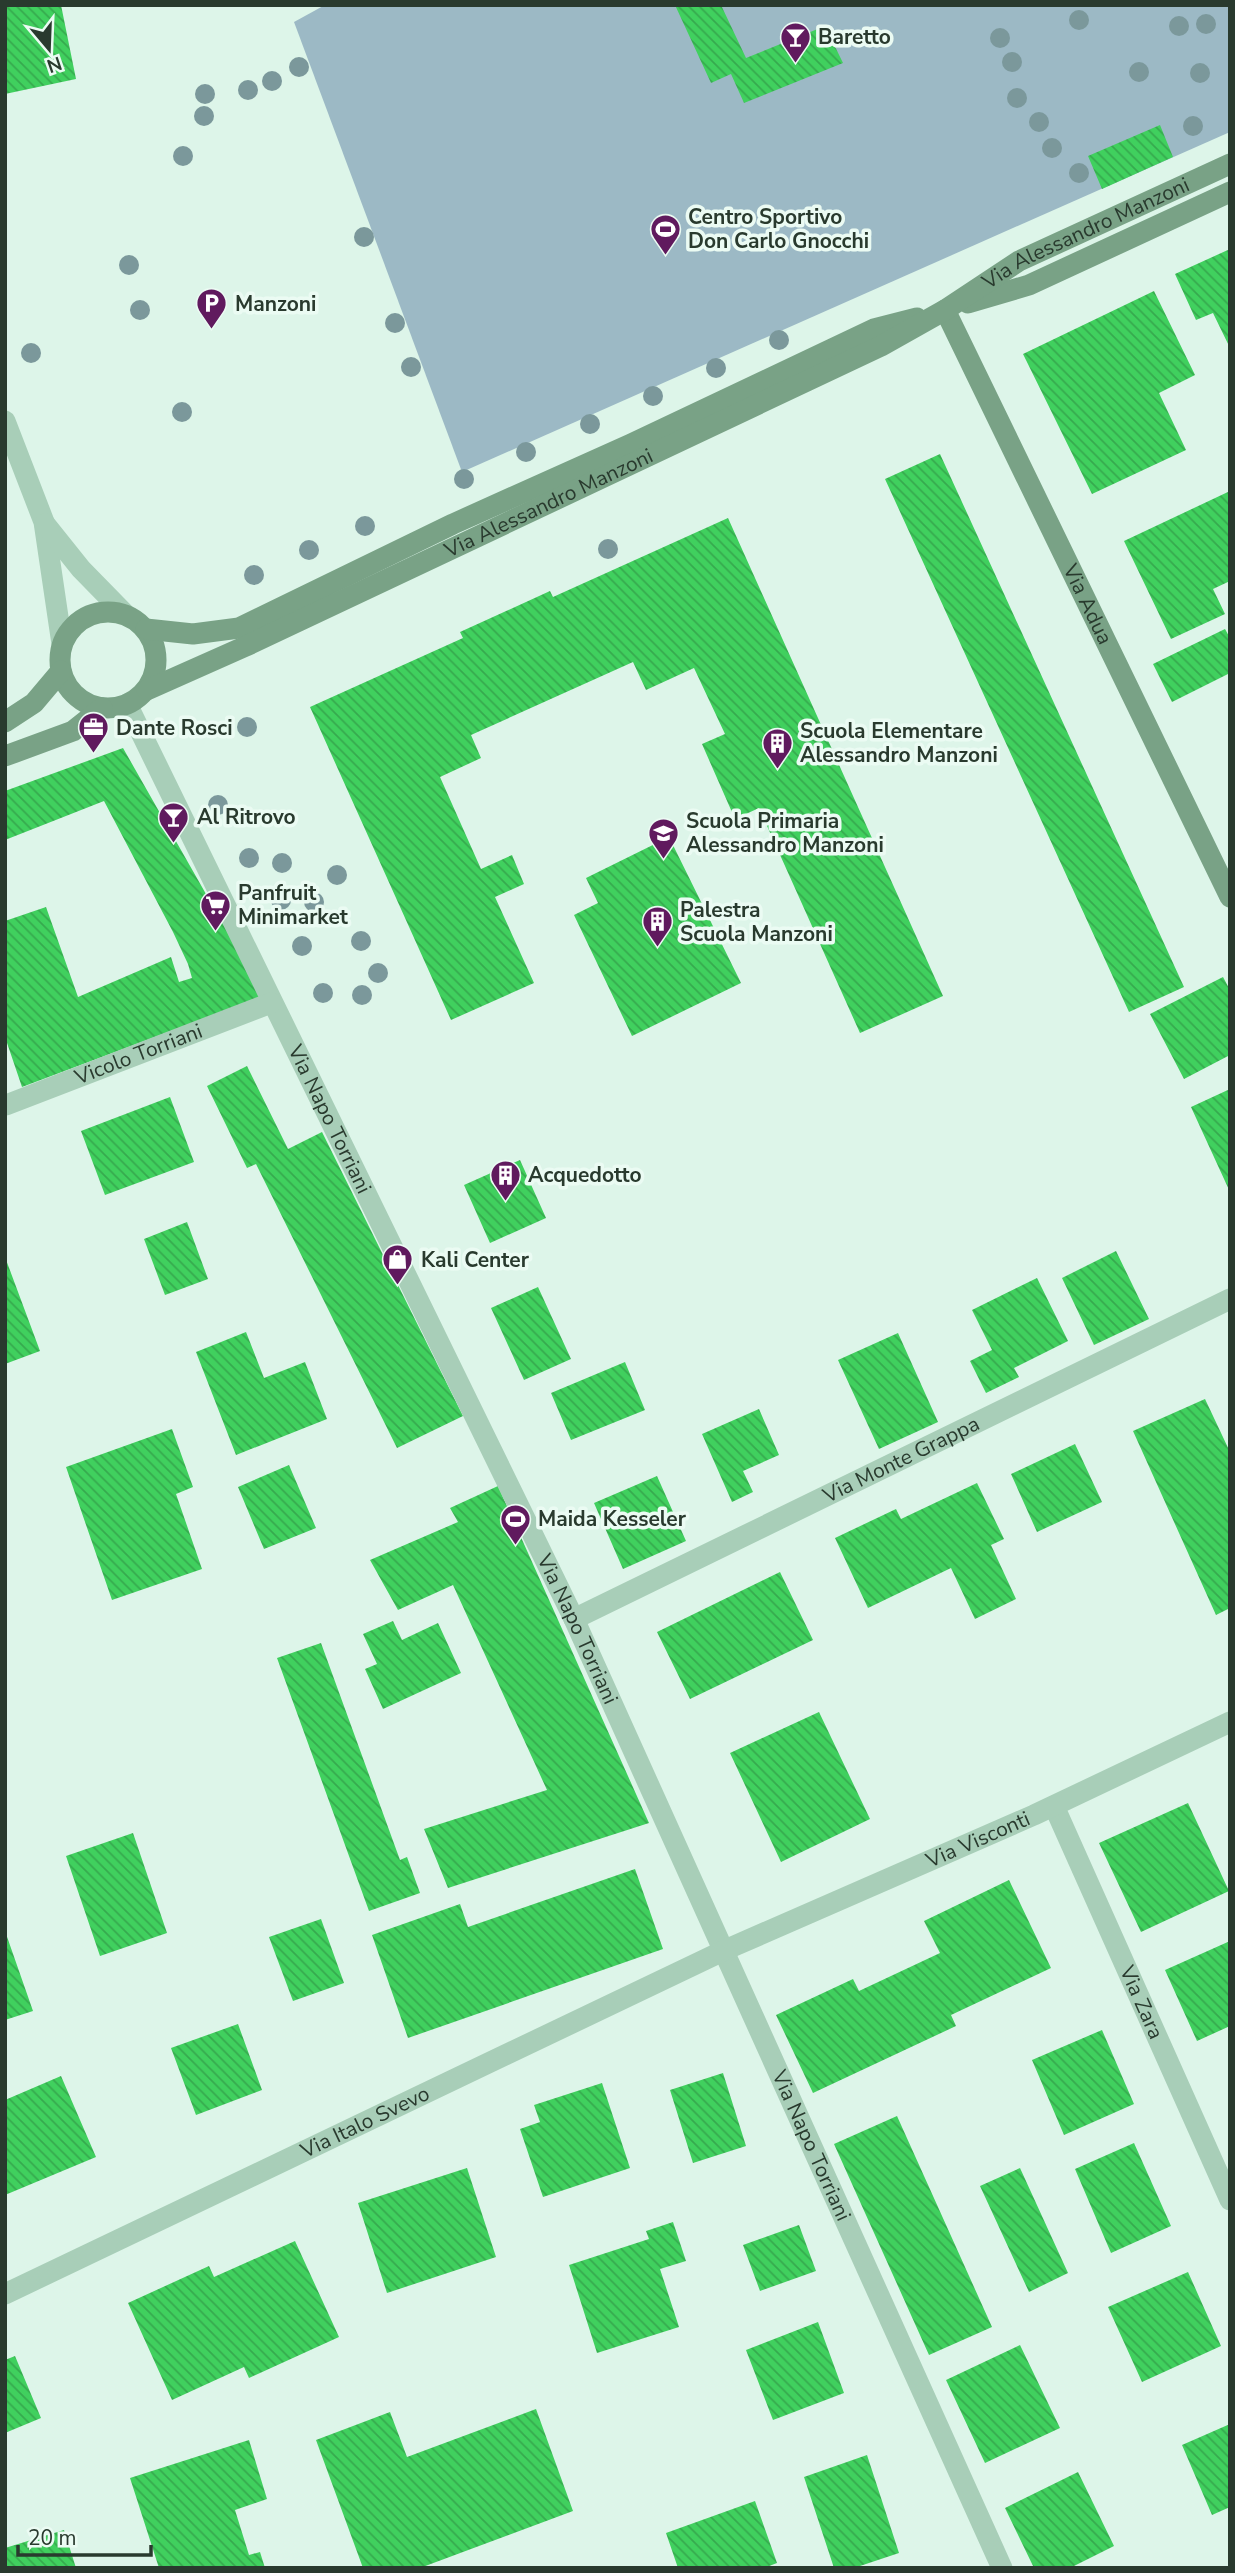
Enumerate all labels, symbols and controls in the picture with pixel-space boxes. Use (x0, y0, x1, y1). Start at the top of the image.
north arrow (14, 14, 84, 84)
bar icon: Baretto (778, 20, 812, 64)
place label: Baretto (818, 23, 891, 51)
text: N (43, 50, 65, 79)
street label: Via Alessandro Manzoni (976, 171, 1194, 296)
place label: Centro Sportivo Don Carlo Gnocchi (688, 203, 869, 255)
sports icon: Centro Sportivo Don Carlo Gnocchi (648, 212, 682, 256)
parking icon: Manzoni (195, 287, 229, 331)
place label: Manzoni (235, 290, 316, 318)
street label: Via Alessandro Manzoni (439, 442, 657, 565)
street label: Via Adua (1056, 558, 1119, 649)
office icon: Dante Rosci (76, 711, 110, 755)
place label: Dante Rosci (116, 714, 233, 742)
place label: Scuola Elementare Alessandro Manzoni (800, 717, 998, 769)
building icon: Scuola Elementare Alessandro Manzoni (760, 726, 794, 770)
bar icon: Al Ritrovo (157, 800, 191, 844)
place label: Al Ritrovo (197, 803, 296, 831)
place label: Scuola Primaria Alessandro Manzoni (686, 807, 884, 859)
school or university icon: Scuola Primaria Alessandro Manzoni (646, 816, 680, 860)
place label: Panfruit Minimarket (238, 879, 349, 931)
supermarket icon: Panfruit Minimarket (198, 888, 232, 932)
place label: Palestra Scuola Manzoni (680, 896, 833, 948)
building icon: Palestra Scuola Manzoni (640, 905, 674, 949)
street label: Vicolo Torriani (70, 1017, 206, 1092)
street label: Via Napo Torriani (281, 1039, 378, 1198)
building icon: Acquedotto (488, 1158, 522, 1202)
place label: Acquedotto (528, 1161, 641, 1189)
shop icon: Kali Center (381, 1243, 415, 1287)
place label: Kali Center (421, 1246, 530, 1274)
street label: Via Monte Grappa (817, 1409, 984, 1510)
sports icon: Maida Kesseler (498, 1502, 532, 1546)
place label: Maida Kesseler (538, 1505, 687, 1533)
street label: Via Napo Torriani (530, 1548, 625, 1709)
street label: Via Visconti (921, 1804, 1034, 1875)
street label: Via Zara (1113, 1960, 1170, 2044)
street label: Via Napo Torriani (765, 2065, 858, 2225)
street label: Via Italo Svevo (295, 2079, 434, 2165)
scale bar (18, 2514, 150, 2558)
text: 20 m (28, 2524, 77, 2552)

